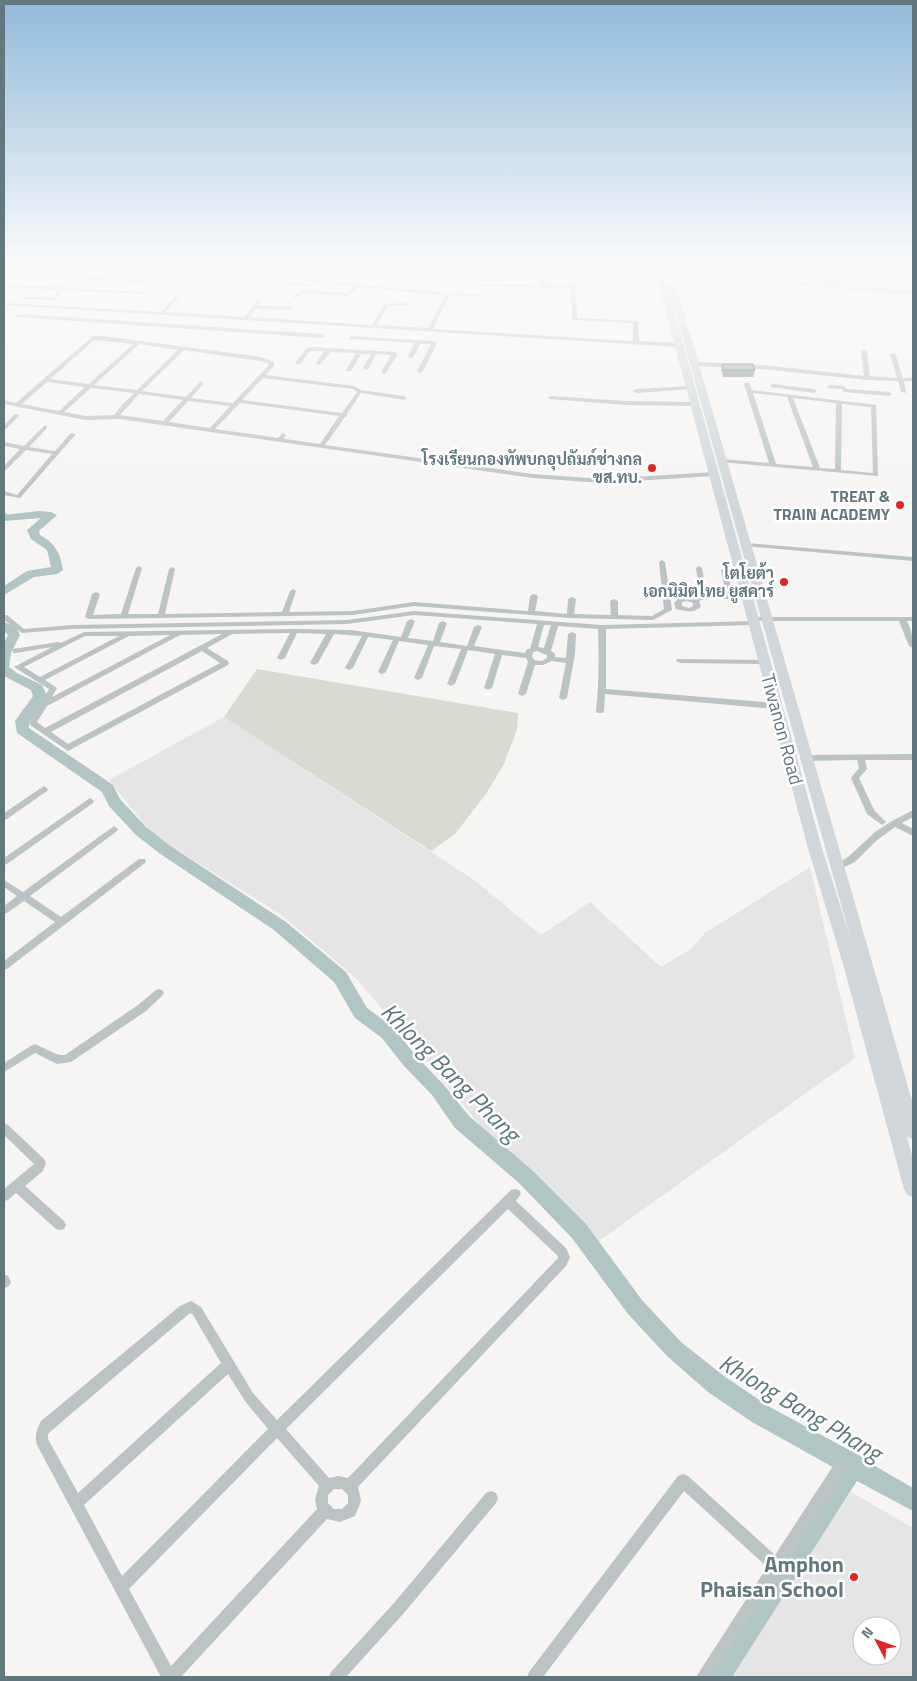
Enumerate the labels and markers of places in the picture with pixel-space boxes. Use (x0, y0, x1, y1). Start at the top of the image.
place label: โรงเรียนกองทัพบกอุปถัมภ์ช่างกล ขส.ทบ. (421, 447, 642, 489)
marker: โรงเรียนกองทัพบกอุปถัมภ์ช่างกล ขส.ทบ. (646, 462, 658, 474)
place label: TREAT & TRAIN ACADEMY (773, 484, 891, 526)
marker: TREAT & TRAIN ACADEMY (894, 499, 906, 511)
place label: โตโยต้า เอกนิมิตไทย ยูสคาร์ (643, 561, 775, 604)
marker: โตโยต้า เอกนิมิตไทย ยูสคาร์ (778, 576, 790, 588)
place label: Amphon Phaisan School (700, 1547, 844, 1606)
marker: Amphon Phaisan School (848, 1571, 860, 1583)

